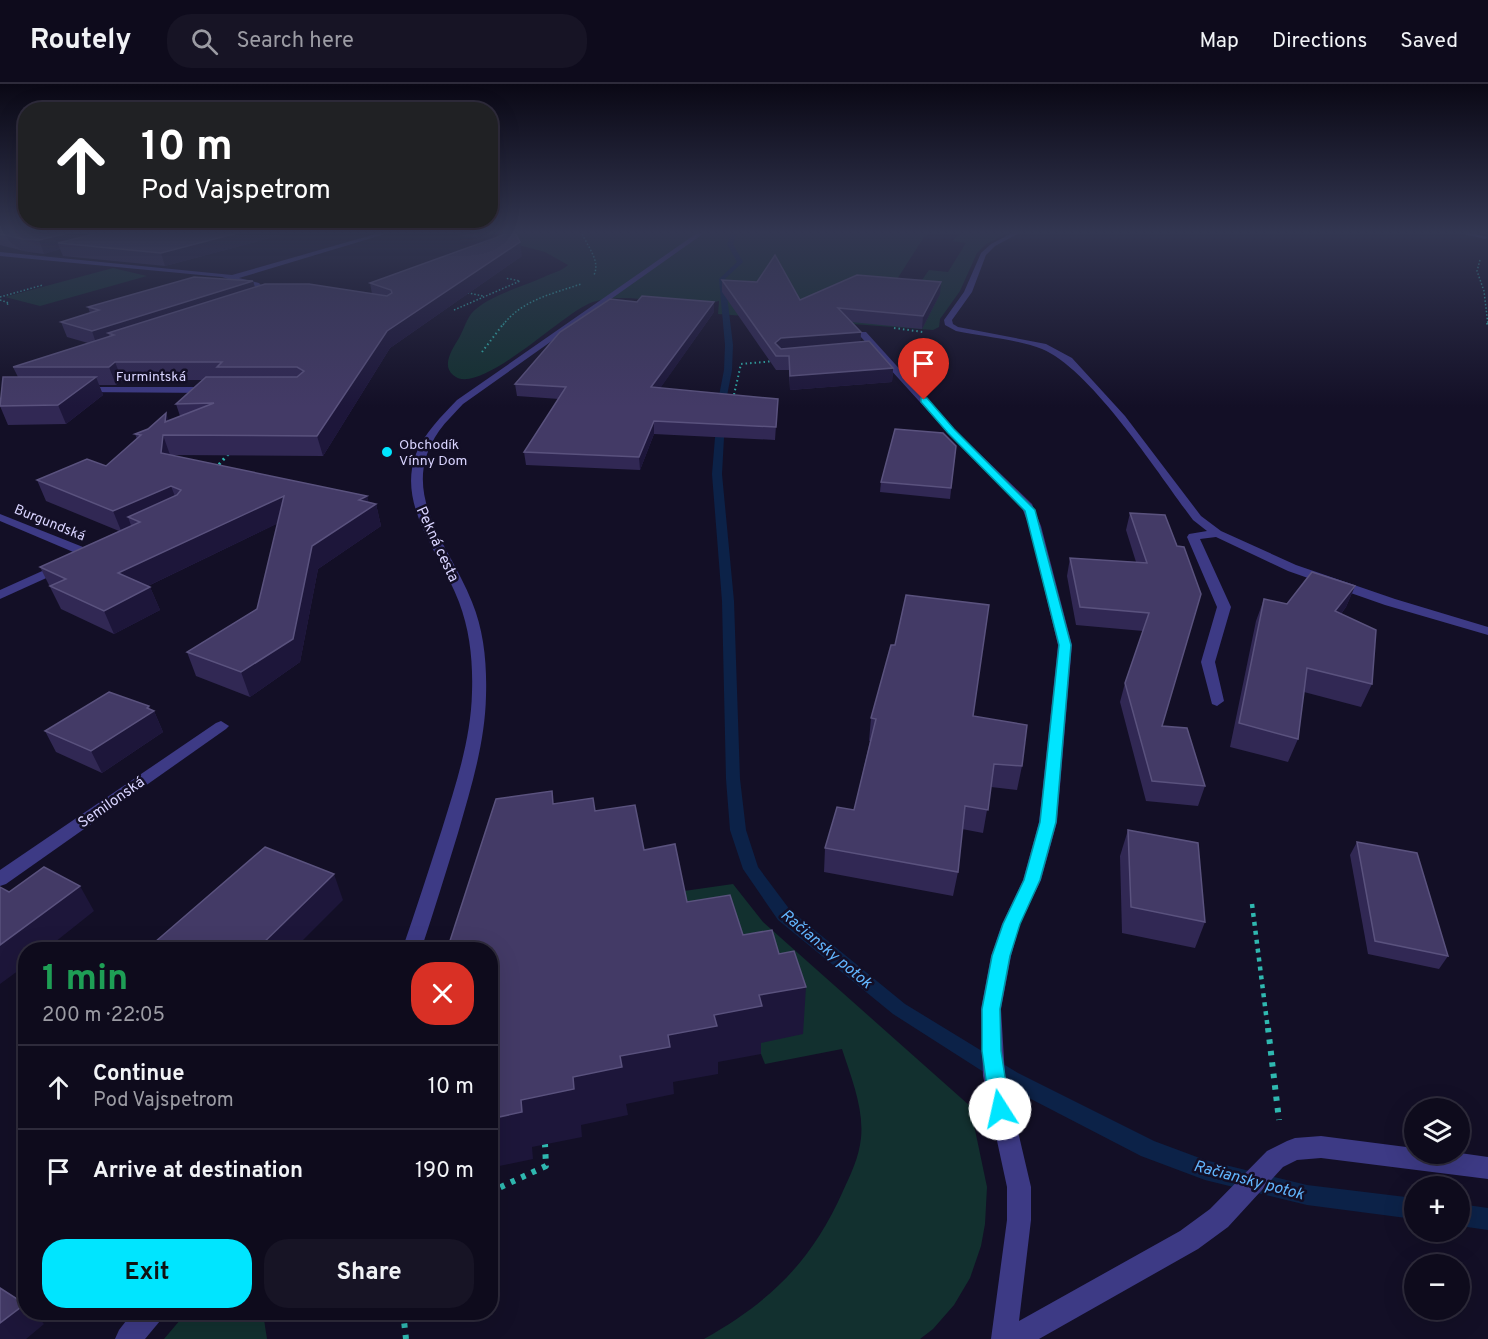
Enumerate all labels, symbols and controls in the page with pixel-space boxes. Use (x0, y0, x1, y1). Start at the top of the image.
search box (167, 14, 587, 68)
text: Routely (30, 23, 131, 59)
icon: search (188, 25, 221, 58)
text: Search here (236, 28, 354, 55)
text: Map (1199, 28, 1239, 55)
text: Directions (1272, 28, 1367, 55)
text: Saved (1400, 28, 1458, 55)
text: 10 m (141, 122, 233, 175)
icon: ahead (42, 126, 120, 204)
text: Pod Vajspetrom (141, 174, 331, 208)
pin (898, 338, 949, 400)
icon: arrive (907, 347, 940, 380)
street label: Furmintská (116, 369, 186, 386)
place label: Obchodík Vínny Dom (399, 437, 467, 470)
marker: Obchodík Vínny Dom (380, 445, 394, 459)
street label: Burgundská (11, 501, 88, 545)
street label: Pekná cesta (411, 504, 462, 586)
street label: Semilonská (75, 773, 149, 833)
water label: Račiansky potok (776, 905, 876, 994)
text: 1 min (42, 957, 128, 1003)
button: close (411, 962, 474, 1025)
text: 200 m · 22:05 (42, 1003, 165, 1029)
text: Continue (93, 1061, 184, 1088)
icon: ahead (42, 1071, 75, 1104)
text: 10 m (428, 1074, 474, 1101)
position arrow (968, 1077, 1032, 1141)
text: Pod Vajspetrom (93, 1088, 234, 1114)
map controls (1404, 1098, 1470, 1320)
button: layers (1404, 1098, 1470, 1164)
icon: arrive (42, 1155, 75, 1188)
water label: Račiansky potok (1191, 1157, 1307, 1206)
text: Arrive at destination (93, 1158, 303, 1185)
text: 190 m (415, 1158, 474, 1185)
button: + (1404, 1176, 1470, 1242)
button: Exit (42, 1239, 252, 1308)
button: Share (264, 1239, 474, 1308)
button: − (1404, 1254, 1470, 1320)

